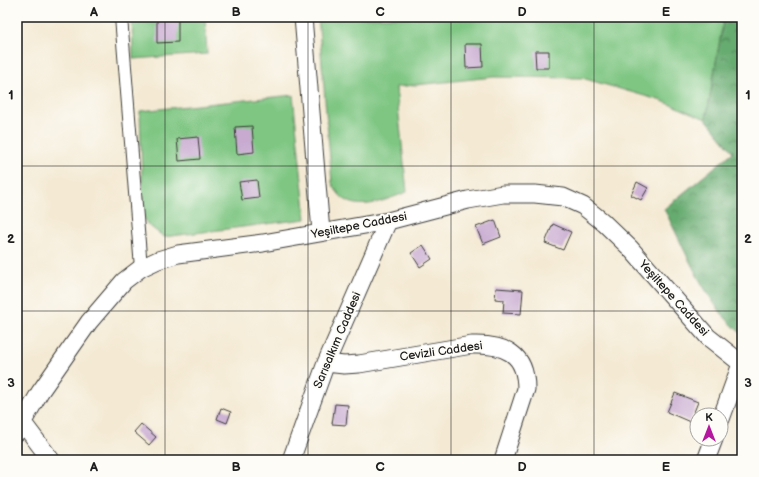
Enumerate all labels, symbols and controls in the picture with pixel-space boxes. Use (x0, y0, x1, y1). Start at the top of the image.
text: A (89, 4, 98, 20)
text: B (231, 4, 241, 20)
text: C (375, 4, 385, 20)
text: D (517, 4, 527, 20)
text: E (662, 4, 671, 20)
text: 1 (8, 87, 14, 103)
text: 1 (745, 87, 751, 103)
street label: Yeşiltepe Caddesi (309, 209, 408, 242)
text: 2 (7, 231, 15, 247)
text: 2 (744, 231, 752, 247)
street label: Yeşiltepe Caddesi (635, 256, 712, 340)
street label: Sarısalkım Caddesi (310, 289, 365, 391)
street label: Cevizli Caddesi (399, 338, 484, 365)
text: 3 (7, 375, 15, 391)
text: 3 (744, 375, 752, 391)
north arrow (689, 407, 729, 447)
text: K (705, 411, 713, 424)
text: A (89, 459, 98, 475)
text: B (231, 459, 241, 475)
text: C (375, 459, 385, 475)
text: D (517, 459, 527, 475)
text: E (662, 459, 671, 475)

